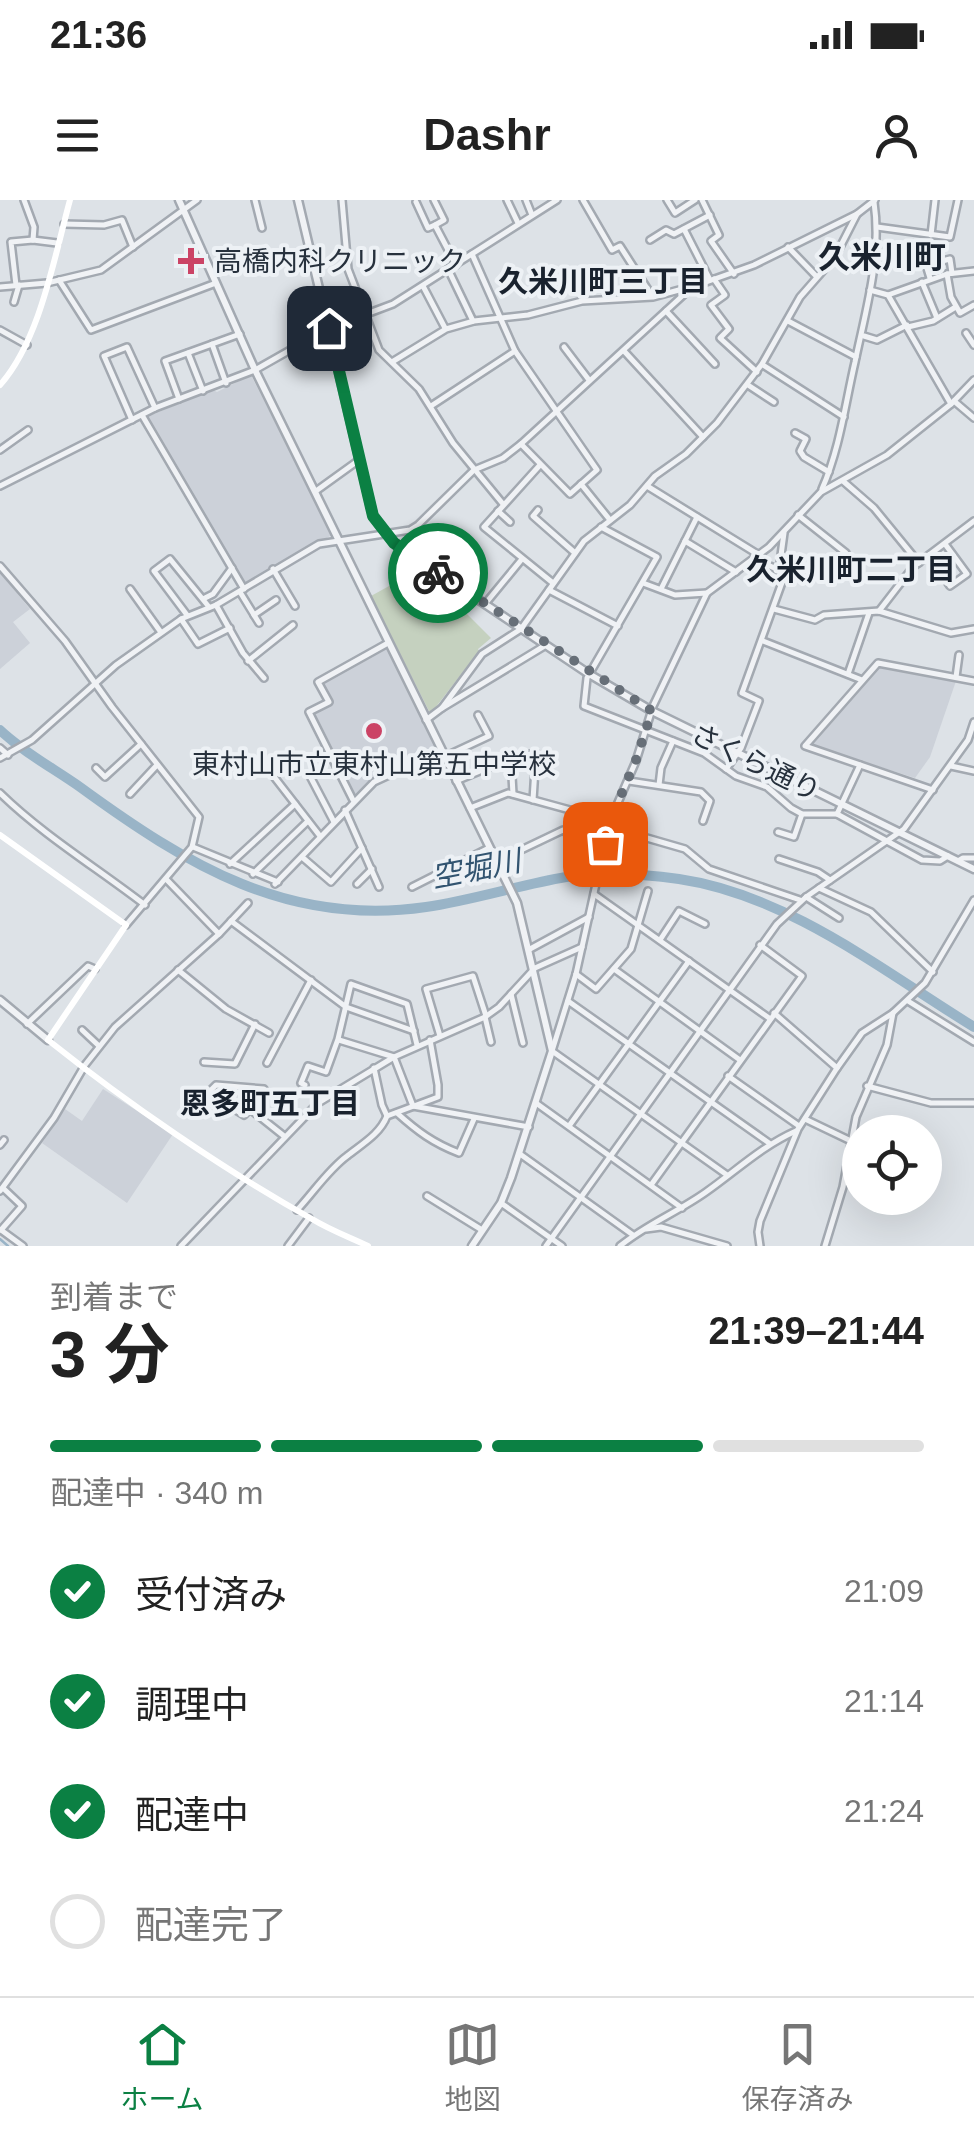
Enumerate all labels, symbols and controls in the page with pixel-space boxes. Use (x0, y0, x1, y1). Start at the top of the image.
text: 21:36 (50, 14, 147, 56)
icon: menu (50, 108, 105, 163)
icon: person (869, 108, 924, 163)
text: Dashr (423, 109, 551, 160)
district label: 久米川町 (818, 239, 946, 275)
place label: 高橋内科クリニック (214, 246, 466, 277)
marker: 高橋内科クリニック (178, 248, 204, 274)
district label: 久米川町三丁目 (498, 265, 708, 298)
pin (287, 286, 372, 371)
icon: home (302, 301, 357, 356)
courier (388, 523, 488, 623)
icon: bike (411, 546, 466, 601)
district label: 久米川町二丁目 (746, 553, 956, 586)
street label: さくら通り (686, 718, 825, 807)
marker: 東村山市立東村山第五中学校 (363, 720, 385, 742)
place label: 東村山市立東村山第五中学校 (192, 749, 556, 780)
pin (563, 802, 648, 887)
icon: bag (578, 817, 633, 872)
water label: 空堀川 (429, 843, 526, 893)
district label: 恩多町五丁目 (180, 1087, 360, 1120)
map controls (842, 1115, 942, 1215)
button: locate (842, 1115, 942, 1215)
text: 到着まで (50, 1279, 178, 1315)
text: 21:39–21:44 (708, 1310, 924, 1352)
text: 3 分 (50, 1318, 169, 1391)
text: 配達中 · 340 m (50, 1475, 263, 1511)
icon: check (50, 1564, 105, 1619)
text: 21:09 (844, 1573, 924, 1609)
text: 受付済み (135, 1574, 287, 1616)
icon: check (50, 1674, 105, 1729)
text: 21:14 (844, 1683, 924, 1719)
text: 調理中 (135, 1684, 249, 1726)
icon: check (50, 1784, 105, 1839)
text: 21:24 (844, 1793, 924, 1829)
text: 配達中 (135, 1794, 249, 1836)
text: 配達完了 (135, 1904, 287, 1946)
tab: ホーム (120, 2017, 204, 2117)
tab: 地図 (445, 2017, 501, 2117)
tab: 保存済み (741, 2017, 854, 2117)

